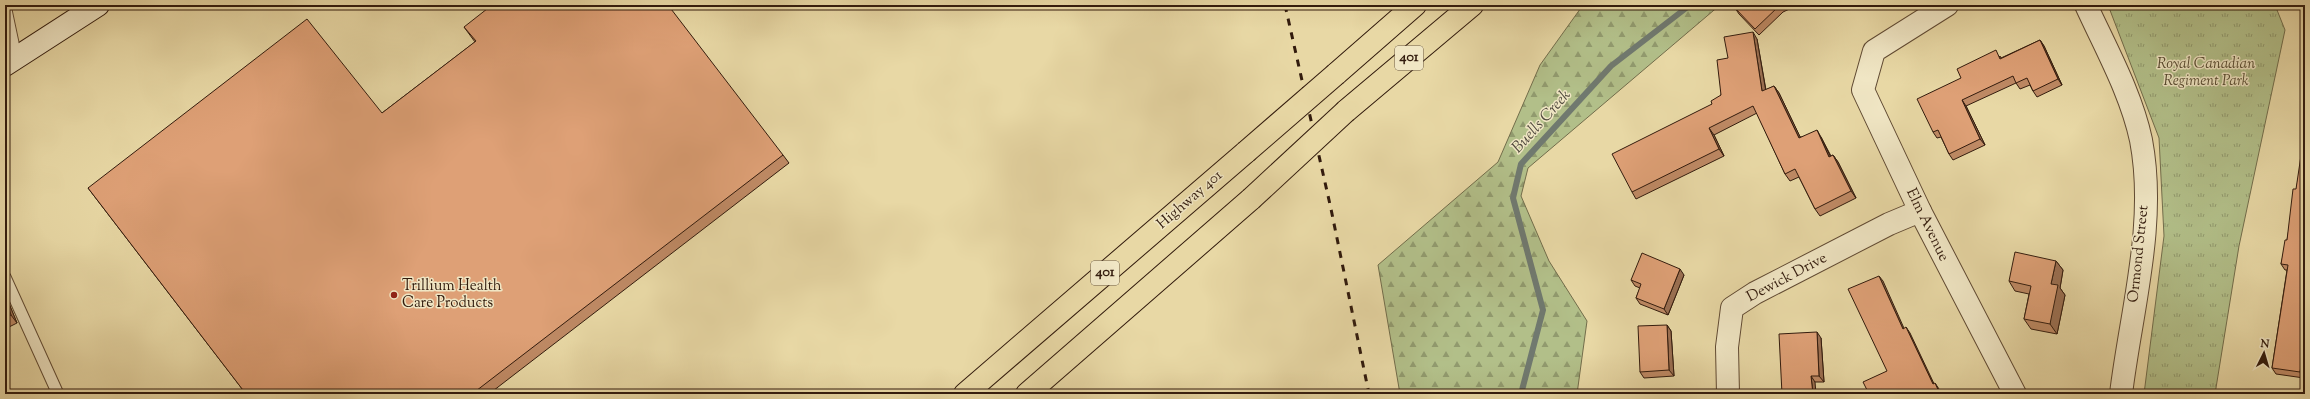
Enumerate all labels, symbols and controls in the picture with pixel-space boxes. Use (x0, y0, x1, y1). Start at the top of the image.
road number: 401 (1395, 46, 1423, 70)
park label: Royal Canadian Regiment Park (2157, 54, 2255, 92)
water label: Buells Creek (1507, 85, 1577, 159)
street label: Highway 401 (1153, 166, 1227, 234)
street label: Elm Avenue (1900, 185, 1954, 265)
street label: Ormond Street (2123, 204, 2155, 304)
street label: Dewick Drive (1743, 248, 1831, 308)
road number: 401 (1091, 261, 1119, 285)
place label: Trillium Health Care Products (402, 276, 502, 314)
marker: Trillium Health Care Products (389, 290, 399, 300)
north arrow (2244, 333, 2284, 373)
text: N (2259, 336, 2270, 352)

